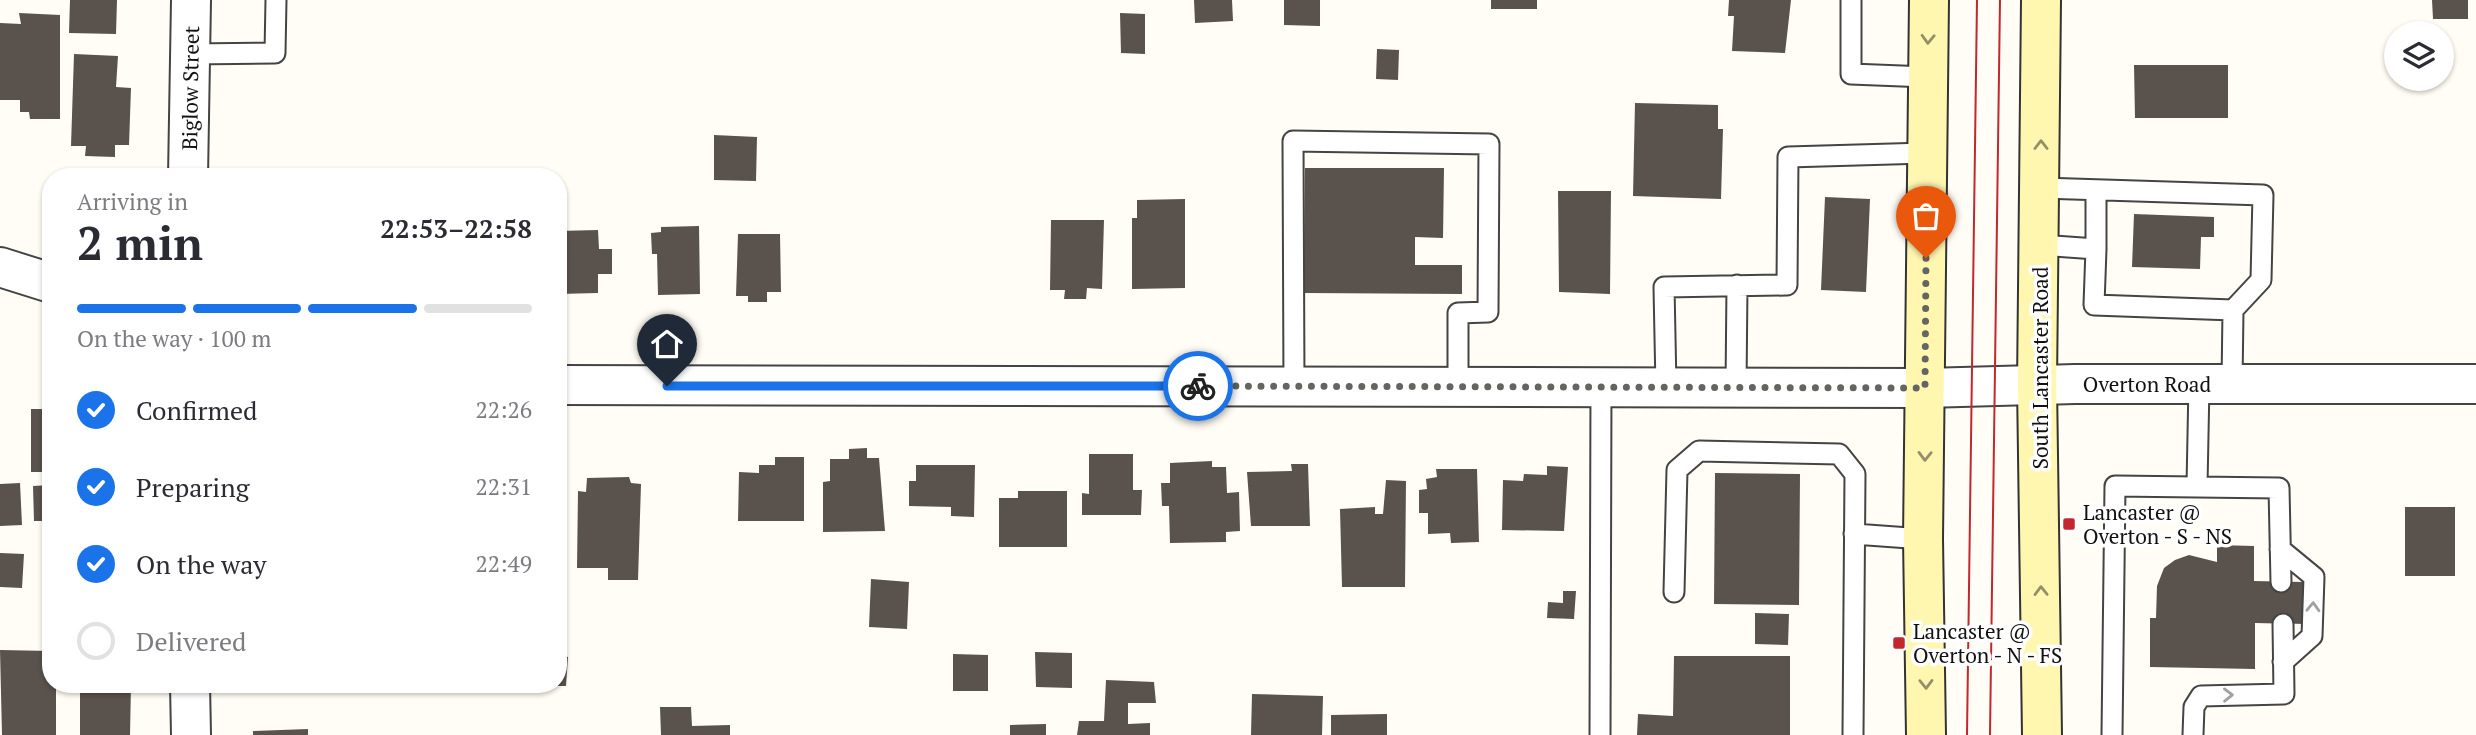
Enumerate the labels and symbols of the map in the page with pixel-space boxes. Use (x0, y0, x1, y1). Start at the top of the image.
street label: Biglow Street (175, 25, 205, 150)
one-way arrow (1920, 34, 1936, 44)
one-way arrow (2033, 139, 2049, 150)
pin (1896, 186, 1956, 258)
street label: South Lancaster Road (2026, 266, 2054, 469)
pin (637, 314, 697, 386)
courier (1163, 351, 1233, 421)
street label: Overton Road (2083, 370, 2211, 398)
one-way arrow (1917, 451, 1932, 462)
place label: Lancaster @ Overton - S - NS (2083, 498, 2232, 550)
marker: Lancaster @ Overton - S - NS (2061, 516, 2077, 532)
one-way arrow (2033, 585, 2049, 596)
one-way arrow (2306, 601, 2321, 612)
place label: Lancaster @ Overton - N - FS (1913, 617, 2062, 669)
marker: Lancaster @ Overton - N - FS (1891, 635, 1907, 651)
one-way arrow (1918, 678, 1933, 689)
one-way arrow (2223, 687, 2234, 703)

